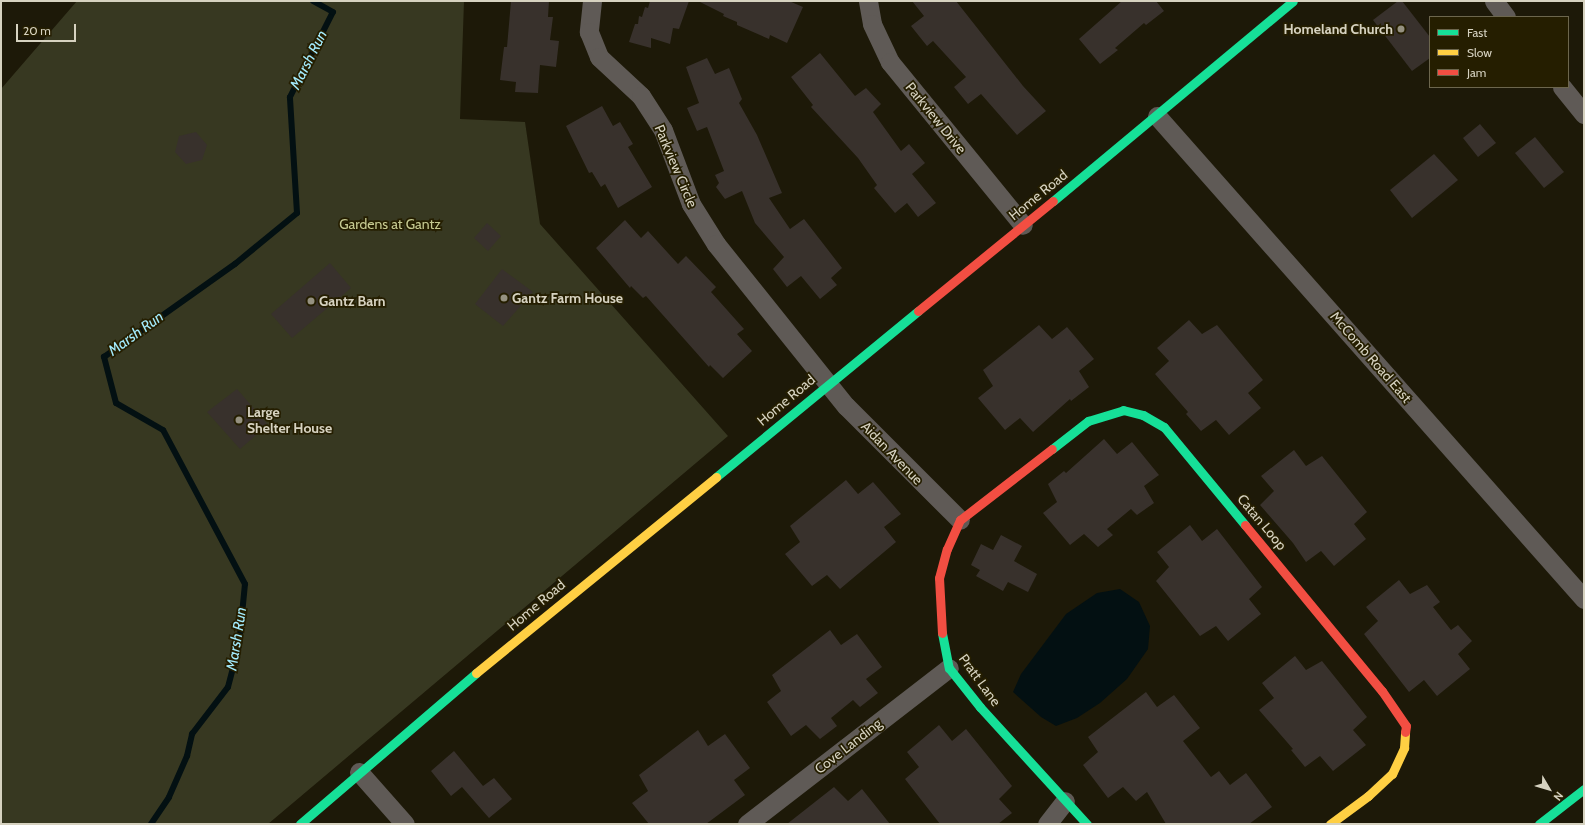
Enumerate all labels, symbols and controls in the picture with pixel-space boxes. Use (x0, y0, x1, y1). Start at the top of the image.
scale bar (18, 16, 78, 42)
legend (1429, 16, 1569, 88)
place label: Homeland Church (1284, 21, 1393, 37)
text: 20 m (23, 23, 51, 38)
marker: Homeland Church (1396, 24, 1406, 34)
text: Fast (1467, 25, 1487, 40)
water label: Marsh Run (286, 27, 332, 93)
text: Slow (1467, 45, 1492, 60)
text: Jam (1467, 65, 1486, 80)
street label: Parkview Drive (902, 79, 970, 157)
street label: Parkview Circle (651, 122, 701, 210)
street label: Home Road (1005, 166, 1071, 224)
park label: Gardens at Gantz (339, 216, 441, 232)
place label: Gantz Farm House (512, 290, 623, 306)
place label: Gantz Barn (319, 293, 386, 309)
marker: Gantz Farm House (499, 293, 509, 303)
marker: Gantz Barn (306, 296, 316, 306)
water label: Marsh Run (105, 308, 167, 360)
street label: McComb Road East (1327, 308, 1415, 406)
street label: Home Road (754, 371, 818, 429)
place label: Large Shelter House (247, 404, 332, 436)
marker: Large Shelter House (234, 415, 244, 425)
street label: Aidan Avenue (858, 418, 926, 488)
street label: Catan Loop (1234, 491, 1290, 553)
street label: Home Road (504, 576, 568, 634)
water label: Marsh Run (223, 606, 251, 672)
street label: Pratt Lane (956, 651, 1004, 709)
street label: Cove Landing (811, 715, 885, 777)
north arrow (1529, 769, 1569, 809)
text: N (1551, 789, 1566, 804)

